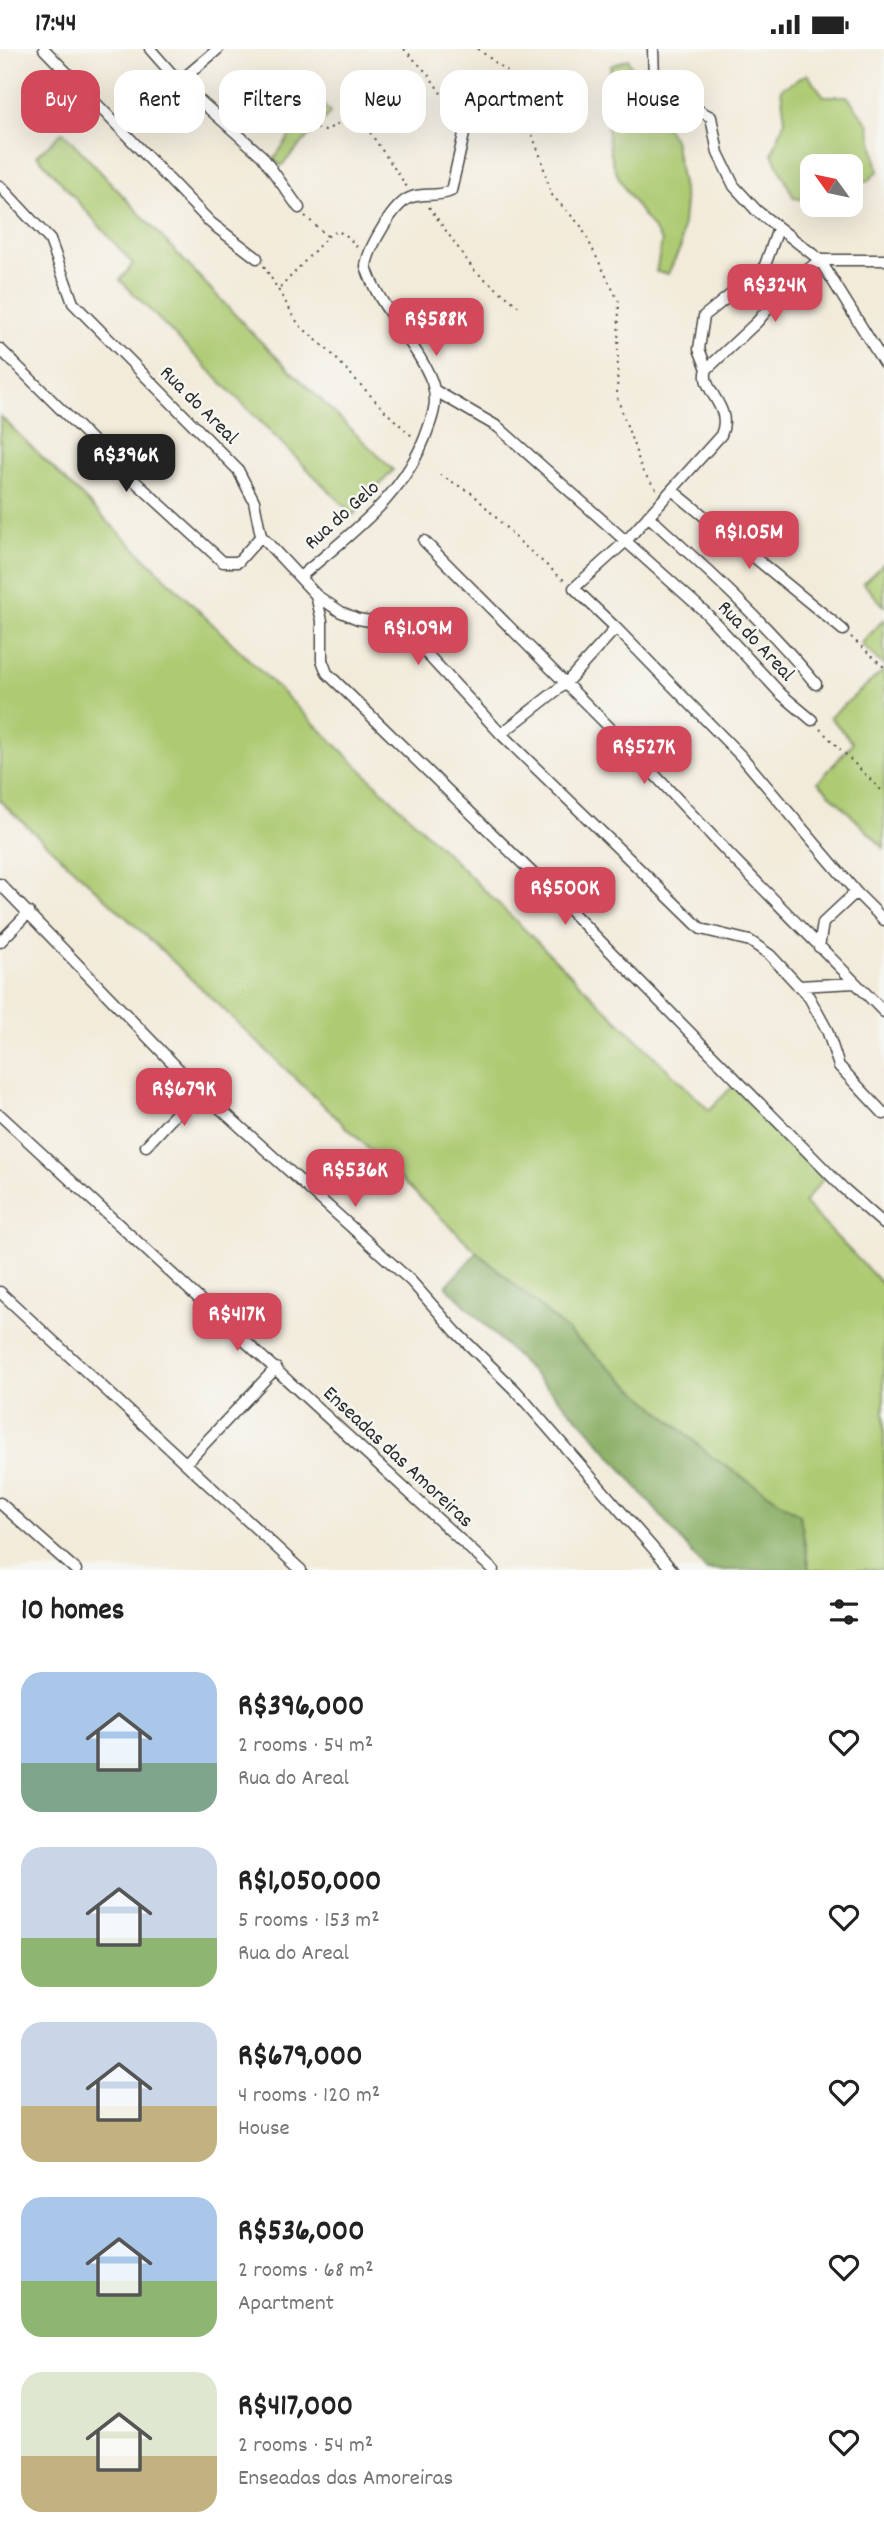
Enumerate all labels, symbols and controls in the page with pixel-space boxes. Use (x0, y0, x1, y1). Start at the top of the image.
text: 17:44 (35, 6, 77, 43)
chip: Buy (21, 70, 100, 133)
chip: Rent (114, 70, 205, 133)
chip: Filters (219, 70, 326, 133)
chip: New (340, 70, 426, 133)
chip: Apartment (440, 70, 588, 133)
chip: House (602, 70, 704, 133)
north arrow (800, 154, 863, 217)
map controls (800, 154, 863, 217)
pin: R$324K (718, 265, 832, 324)
text: R$324K (743, 270, 807, 303)
pin: R$588K (379, 299, 493, 358)
text: R$588K (405, 304, 467, 337)
street label: Rua do Areal (151, 360, 244, 453)
pin: R$396K (69, 435, 183, 494)
text: R$396K (93, 440, 159, 473)
street label: Rua do Gelo (299, 474, 387, 558)
pin: R$1.05M (684, 511, 814, 571)
text: R$1.05M (715, 517, 783, 550)
street label: Rua do Areal (709, 595, 800, 689)
pin: R$1.09M (353, 607, 483, 667)
text: R$1.09M (384, 613, 452, 646)
pin: R$527K (587, 727, 701, 786)
text: R$527K (613, 732, 676, 765)
pin: R$500K (508, 867, 622, 927)
text: R$500K (530, 873, 600, 906)
pin: R$679K (127, 1069, 241, 1128)
text: R$679K (152, 1074, 216, 1107)
pin: R$536K (298, 1149, 412, 1209)
text: R$536K (322, 1155, 388, 1188)
pin: R$417K (180, 1293, 294, 1353)
text: R$417K (209, 1299, 265, 1332)
street label: Enseadas das Amoreiras (315, 1380, 479, 1536)
text: 10 homes (21, 1591, 124, 1634)
icon: filters (825, 1593, 863, 1631)
text: R$396,000 (238, 1687, 364, 1730)
icon: home (77, 1700, 161, 1784)
icon: heart (825, 1723, 863, 1761)
text: 2 rooms · 54 m² (238, 1730, 373, 1763)
text: Rua do Areal (238, 1763, 349, 1796)
text: R$1,050,000 (238, 1862, 381, 1905)
icon: home (77, 1875, 161, 1959)
icon: heart (825, 1898, 863, 1936)
text: 5 rooms · 153 m² (238, 1905, 380, 1938)
text: Rua do Areal (238, 1938, 349, 1971)
text: R$679,000 (238, 2037, 363, 2080)
icon: home (77, 2050, 161, 2134)
icon: heart (825, 2073, 863, 2111)
text: 4 rooms · 120 m² (238, 2080, 380, 2113)
text: House (238, 2113, 290, 2146)
text: R$536,000 (238, 2212, 364, 2255)
icon: home (77, 2225, 161, 2309)
icon: heart (825, 2248, 863, 2286)
text: 2 rooms · 68 m² (238, 2255, 374, 2288)
text: Apartment (238, 2288, 334, 2321)
text: R$417,000 (238, 2387, 353, 2430)
icon: home (77, 2400, 161, 2484)
icon: heart (825, 2423, 863, 2461)
text: 2 rooms · 54 m² (238, 2430, 373, 2463)
text: Enseadas das Amoreiras (238, 2463, 453, 2496)

